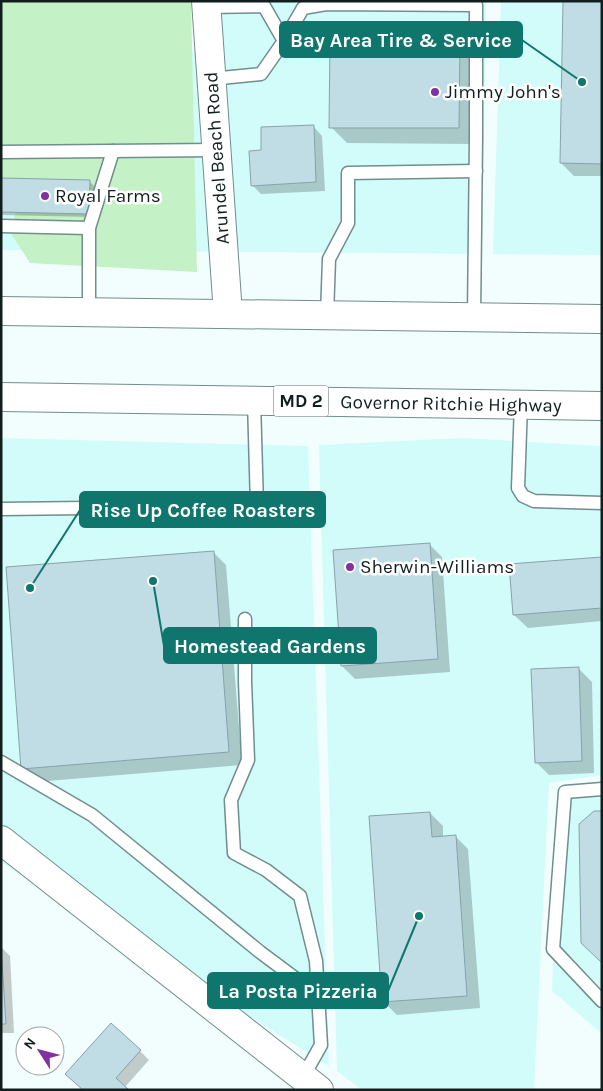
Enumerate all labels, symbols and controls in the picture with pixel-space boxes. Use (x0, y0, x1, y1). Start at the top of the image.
callout: Bay Area Tire & Service (280, 22, 522, 57)
text: Bay Area Tire & Service (290, 29, 512, 52)
street label: Arundel Beach Road (200, 71, 234, 245)
place label: Jimmy John's (445, 81, 561, 103)
marker: Jimmy John's (429, 86, 441, 98)
place label: Royal Farms (55, 185, 161, 207)
marker: Royal Farms (39, 190, 51, 202)
road number: MD 2 (274, 386, 328, 416)
street label: Governor Ritchie Highway (340, 391, 562, 417)
callout: Rise Up Coffee Roasters (80, 492, 325, 527)
text: Rise Up Coffee Roasters (91, 499, 315, 522)
place label: Sherwin-Williams (360, 556, 514, 578)
marker: Sherwin-Williams (344, 561, 356, 573)
callout: Homestead Gardens (164, 628, 376, 663)
text: Homestead Gardens (174, 635, 366, 658)
callout: La Posta Pizzeria (208, 973, 388, 1008)
text: La Posta Pizzeria (218, 980, 378, 1003)
north arrow (15, 1026, 65, 1076)
text: N (20, 1035, 40, 1053)

